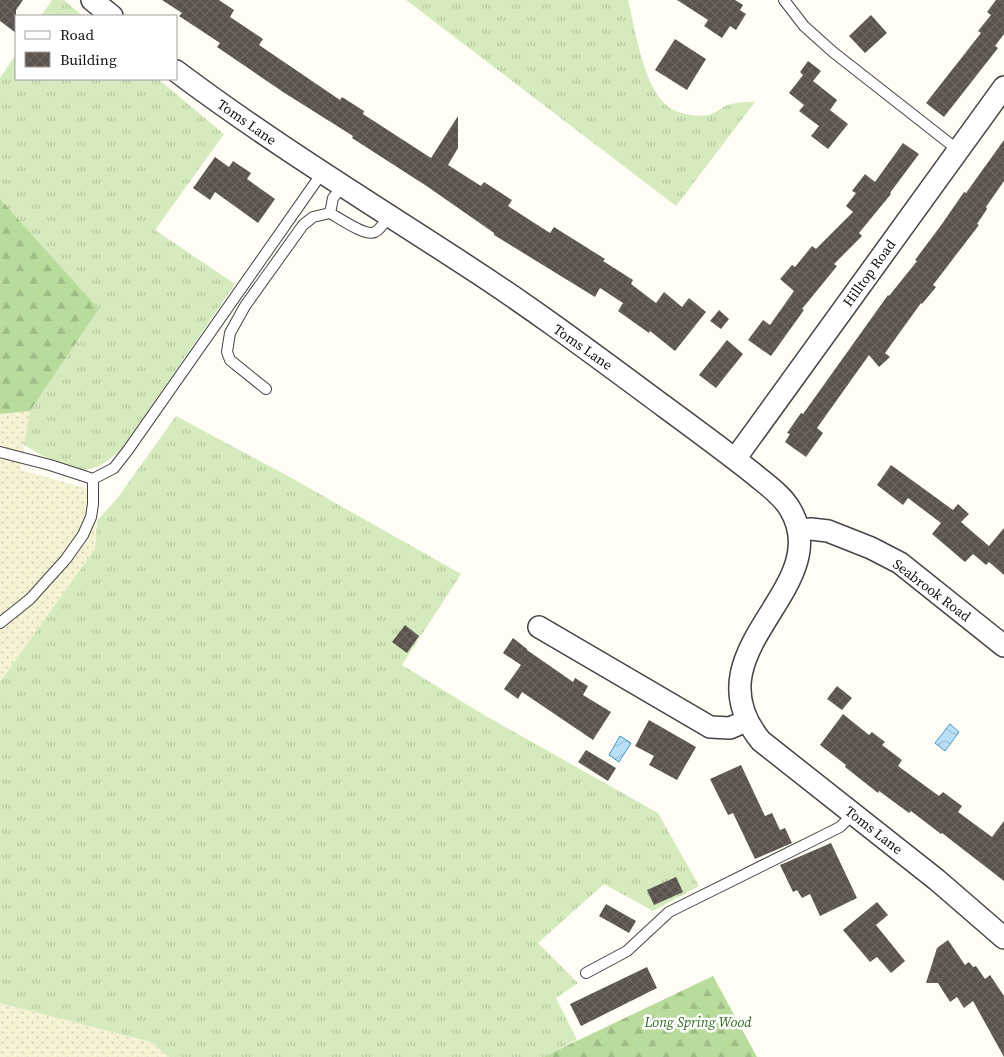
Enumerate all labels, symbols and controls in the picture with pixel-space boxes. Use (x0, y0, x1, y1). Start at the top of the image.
legend (15, 15, 178, 80)
text: Road (60, 24, 94, 45)
text: Building (60, 49, 117, 70)
street label: Toms Lane (213, 94, 281, 150)
street label: Hilltop Road (838, 235, 900, 311)
street label: Toms Lane (549, 319, 617, 375)
street label: Seabrook Road (889, 554, 975, 626)
street label: Toms Lane (841, 801, 907, 859)
park label: Long Spring Wood (643, 1012, 752, 1032)

